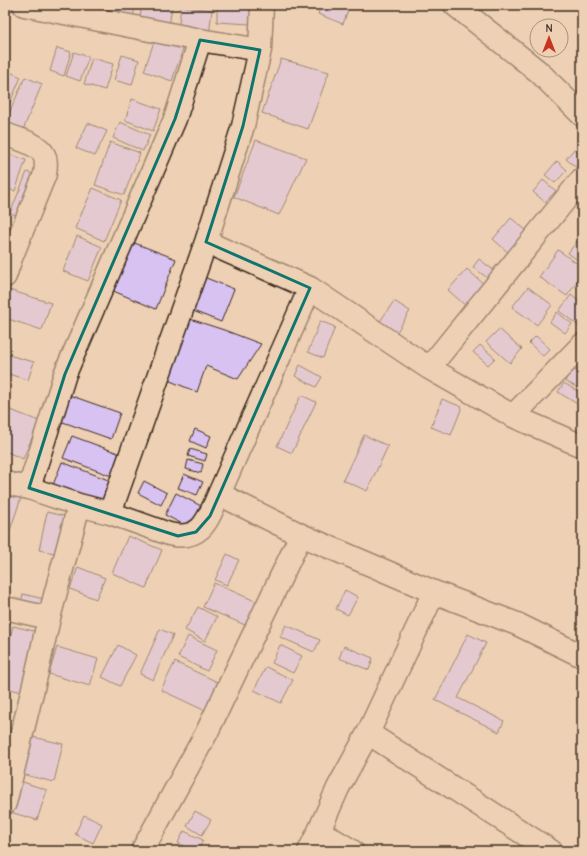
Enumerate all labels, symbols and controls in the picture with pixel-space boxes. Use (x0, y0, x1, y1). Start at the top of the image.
north arrow (529, 18, 569, 58)
text: N (545, 22, 553, 35)

